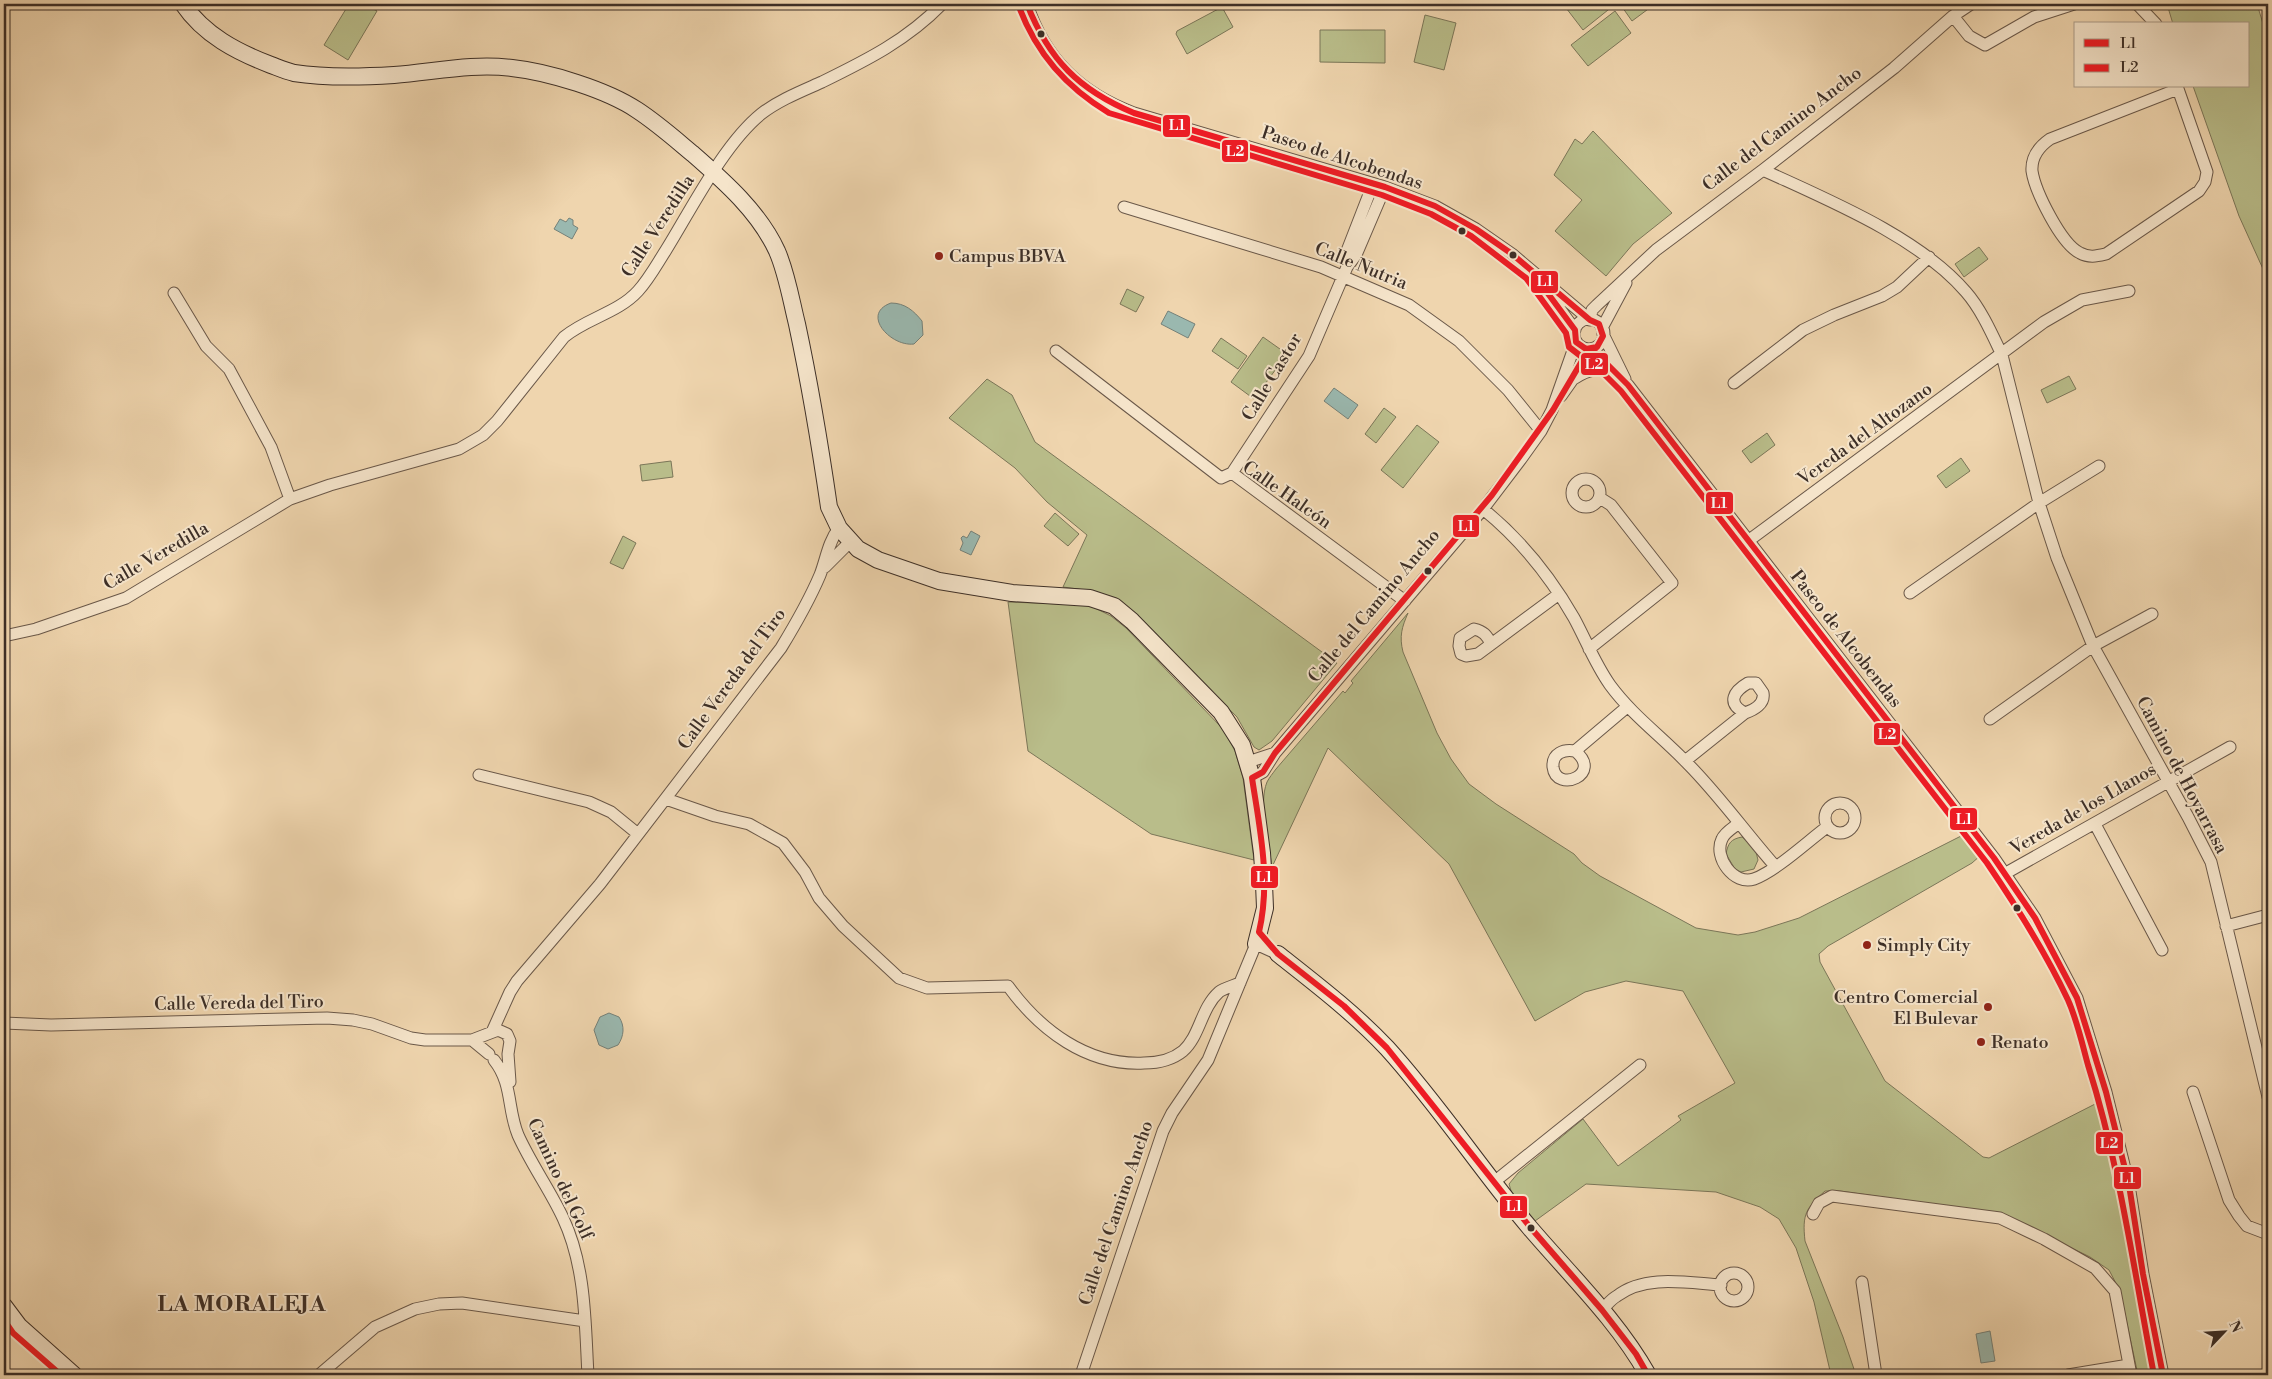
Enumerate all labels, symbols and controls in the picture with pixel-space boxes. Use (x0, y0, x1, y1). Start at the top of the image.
legend (2074, 22, 2250, 88)
unlabelled marker (1036, 29, 1046, 39)
text: L1 (2120, 34, 2137, 53)
text: L2 (2120, 58, 2138, 77)
street label: Calle del Camino Ancho (1698, 61, 1866, 197)
line badge: L1 (1162, 114, 1191, 138)
text: L1 (1169, 117, 1185, 135)
street label: Paseo de Alcobendas (1258, 121, 1426, 195)
line badge: L2 (1221, 139, 1249, 163)
text: L2 (1226, 143, 1244, 161)
street label: Calle Veredilla (616, 170, 700, 282)
unlabelled marker (1457, 226, 1467, 236)
street label: Calle Nutria (1311, 237, 1412, 295)
place label: Campus BBVA (949, 245, 1066, 268)
marker: Campus BBVA (933, 250, 945, 262)
unlabelled marker (1508, 250, 1518, 260)
line badge: L1 (1530, 270, 1559, 294)
text: L1 (1537, 273, 1553, 291)
street label: Calle Castor (1237, 329, 1307, 425)
line badge: L2 (1580, 352, 1609, 376)
text: L2 (1585, 356, 1603, 374)
street label: Vereda del Altozano (1792, 377, 1937, 491)
street label: Calle Halcón (1238, 456, 1336, 534)
line badge: L1 (1705, 491, 1734, 515)
text: L1 (1711, 495, 1727, 513)
line badge: L1 (1452, 514, 1480, 538)
street label: Calle Veredilla (99, 516, 214, 595)
text: L1 (1458, 518, 1474, 536)
street label: Calle del Camino Ancho (1303, 524, 1445, 688)
unlabelled marker (1423, 566, 1433, 576)
street label: Paseo de Alcobendas (1785, 566, 1907, 713)
street label: Calle Vereda del Tiro (673, 604, 791, 754)
street label: Camino de Hoyarrasa (2131, 692, 2234, 858)
line badge: L2 (1873, 722, 1901, 746)
text: L2 (1878, 726, 1896, 744)
street label: Vereda de los Llanos (2005, 758, 2160, 861)
line badge: L1 (1949, 807, 1978, 831)
text: L1 (1956, 811, 1972, 829)
line badge: L1 (1250, 865, 1279, 889)
text: L1 (1256, 869, 1272, 887)
unlabelled marker (2012, 903, 2022, 913)
place label: Simply City (1877, 934, 1971, 957)
marker: Simply City (1861, 939, 1873, 951)
place label: Centro Comercial El Bulevar (1834, 986, 1979, 1030)
street label: Calle Vereda del Tiro (154, 990, 324, 1016)
marker: Centro Comercial El Bulevar (1982, 1001, 1994, 1013)
place label: Renato (1991, 1031, 2049, 1054)
marker: Renato (1975, 1036, 1987, 1048)
street label: Camino del Golf (522, 1115, 599, 1245)
street label: Calle del Camino Ancho (1074, 1118, 1158, 1308)
line badge: L2 (2095, 1131, 2124, 1155)
text: L2 (2100, 1135, 2118, 1153)
line badge: L1 (2113, 1166, 2142, 1190)
text: L1 (2119, 1170, 2135, 1188)
line badge: L1 (1499, 1195, 1528, 1219)
text: L1 (1506, 1198, 1522, 1216)
unlabelled marker (1526, 1223, 1536, 1233)
district label: LA MORALEJA (158, 1291, 327, 1318)
north arrow (2200, 1306, 2250, 1356)
text: N (2224, 1318, 2245, 1336)

